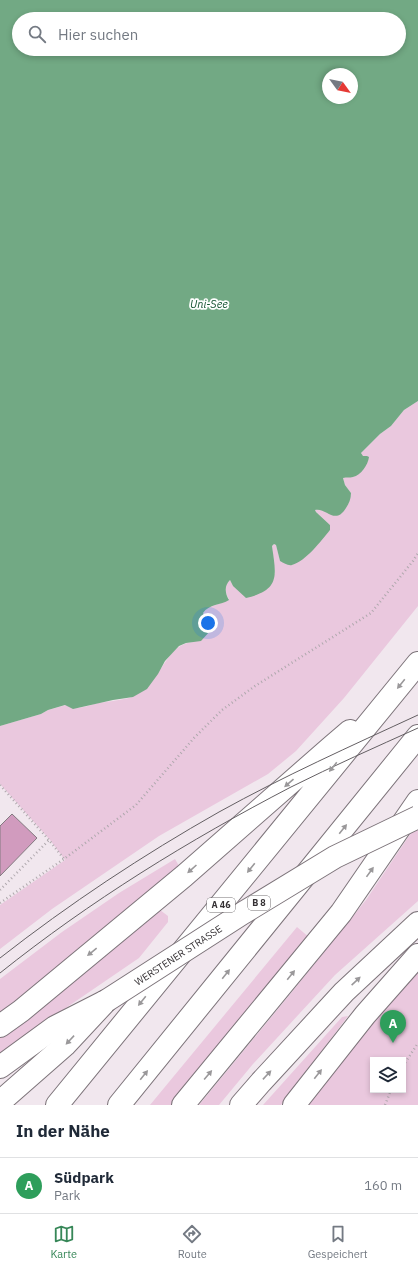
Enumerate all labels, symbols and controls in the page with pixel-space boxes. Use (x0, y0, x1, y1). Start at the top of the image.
search box (12, 12, 406, 56)
icon: search (26, 23, 48, 45)
text: Hier suchen (58, 25, 138, 44)
north arrow (322, 68, 358, 104)
water label: Uni-See (190, 297, 228, 311)
your location (198, 613, 218, 633)
one-way arrow (397, 678, 405, 689)
one-way arrow (328, 762, 337, 773)
one-way arrow (284, 778, 294, 788)
one-way arrow (338, 824, 347, 835)
one-way arrow (246, 863, 255, 874)
one-way arrow (187, 865, 197, 874)
one-way arrow (366, 866, 374, 877)
road number: B 8 (248, 896, 270, 910)
road number: A 46 (207, 898, 235, 912)
street label: WERSTENER STRASSE (132, 922, 225, 989)
one-way arrow (86, 948, 97, 957)
one-way arrow (221, 968, 230, 979)
one-way arrow (286, 969, 295, 980)
one-way arrow (351, 976, 361, 986)
one-way arrow (137, 996, 146, 1007)
pin: A (380, 1010, 406, 1043)
one-way arrow (65, 1035, 75, 1045)
map controls (370, 1057, 406, 1093)
button: layers (370, 1057, 406, 1093)
one-way arrow (139, 1069, 148, 1080)
one-way arrow (313, 1069, 322, 1080)
one-way arrow (204, 1070, 213, 1080)
one-way arrow (262, 1070, 271, 1080)
text: In der Nähe (16, 1120, 110, 1142)
text: Südpark (54, 1168, 114, 1187)
text: A (25, 1177, 33, 1194)
text: 160 m (364, 1177, 402, 1194)
text: Park (54, 1187, 80, 1204)
tab: Karte (50, 1223, 77, 1261)
tab: Route (178, 1223, 207, 1261)
tab: Gespeichert (308, 1223, 368, 1261)

